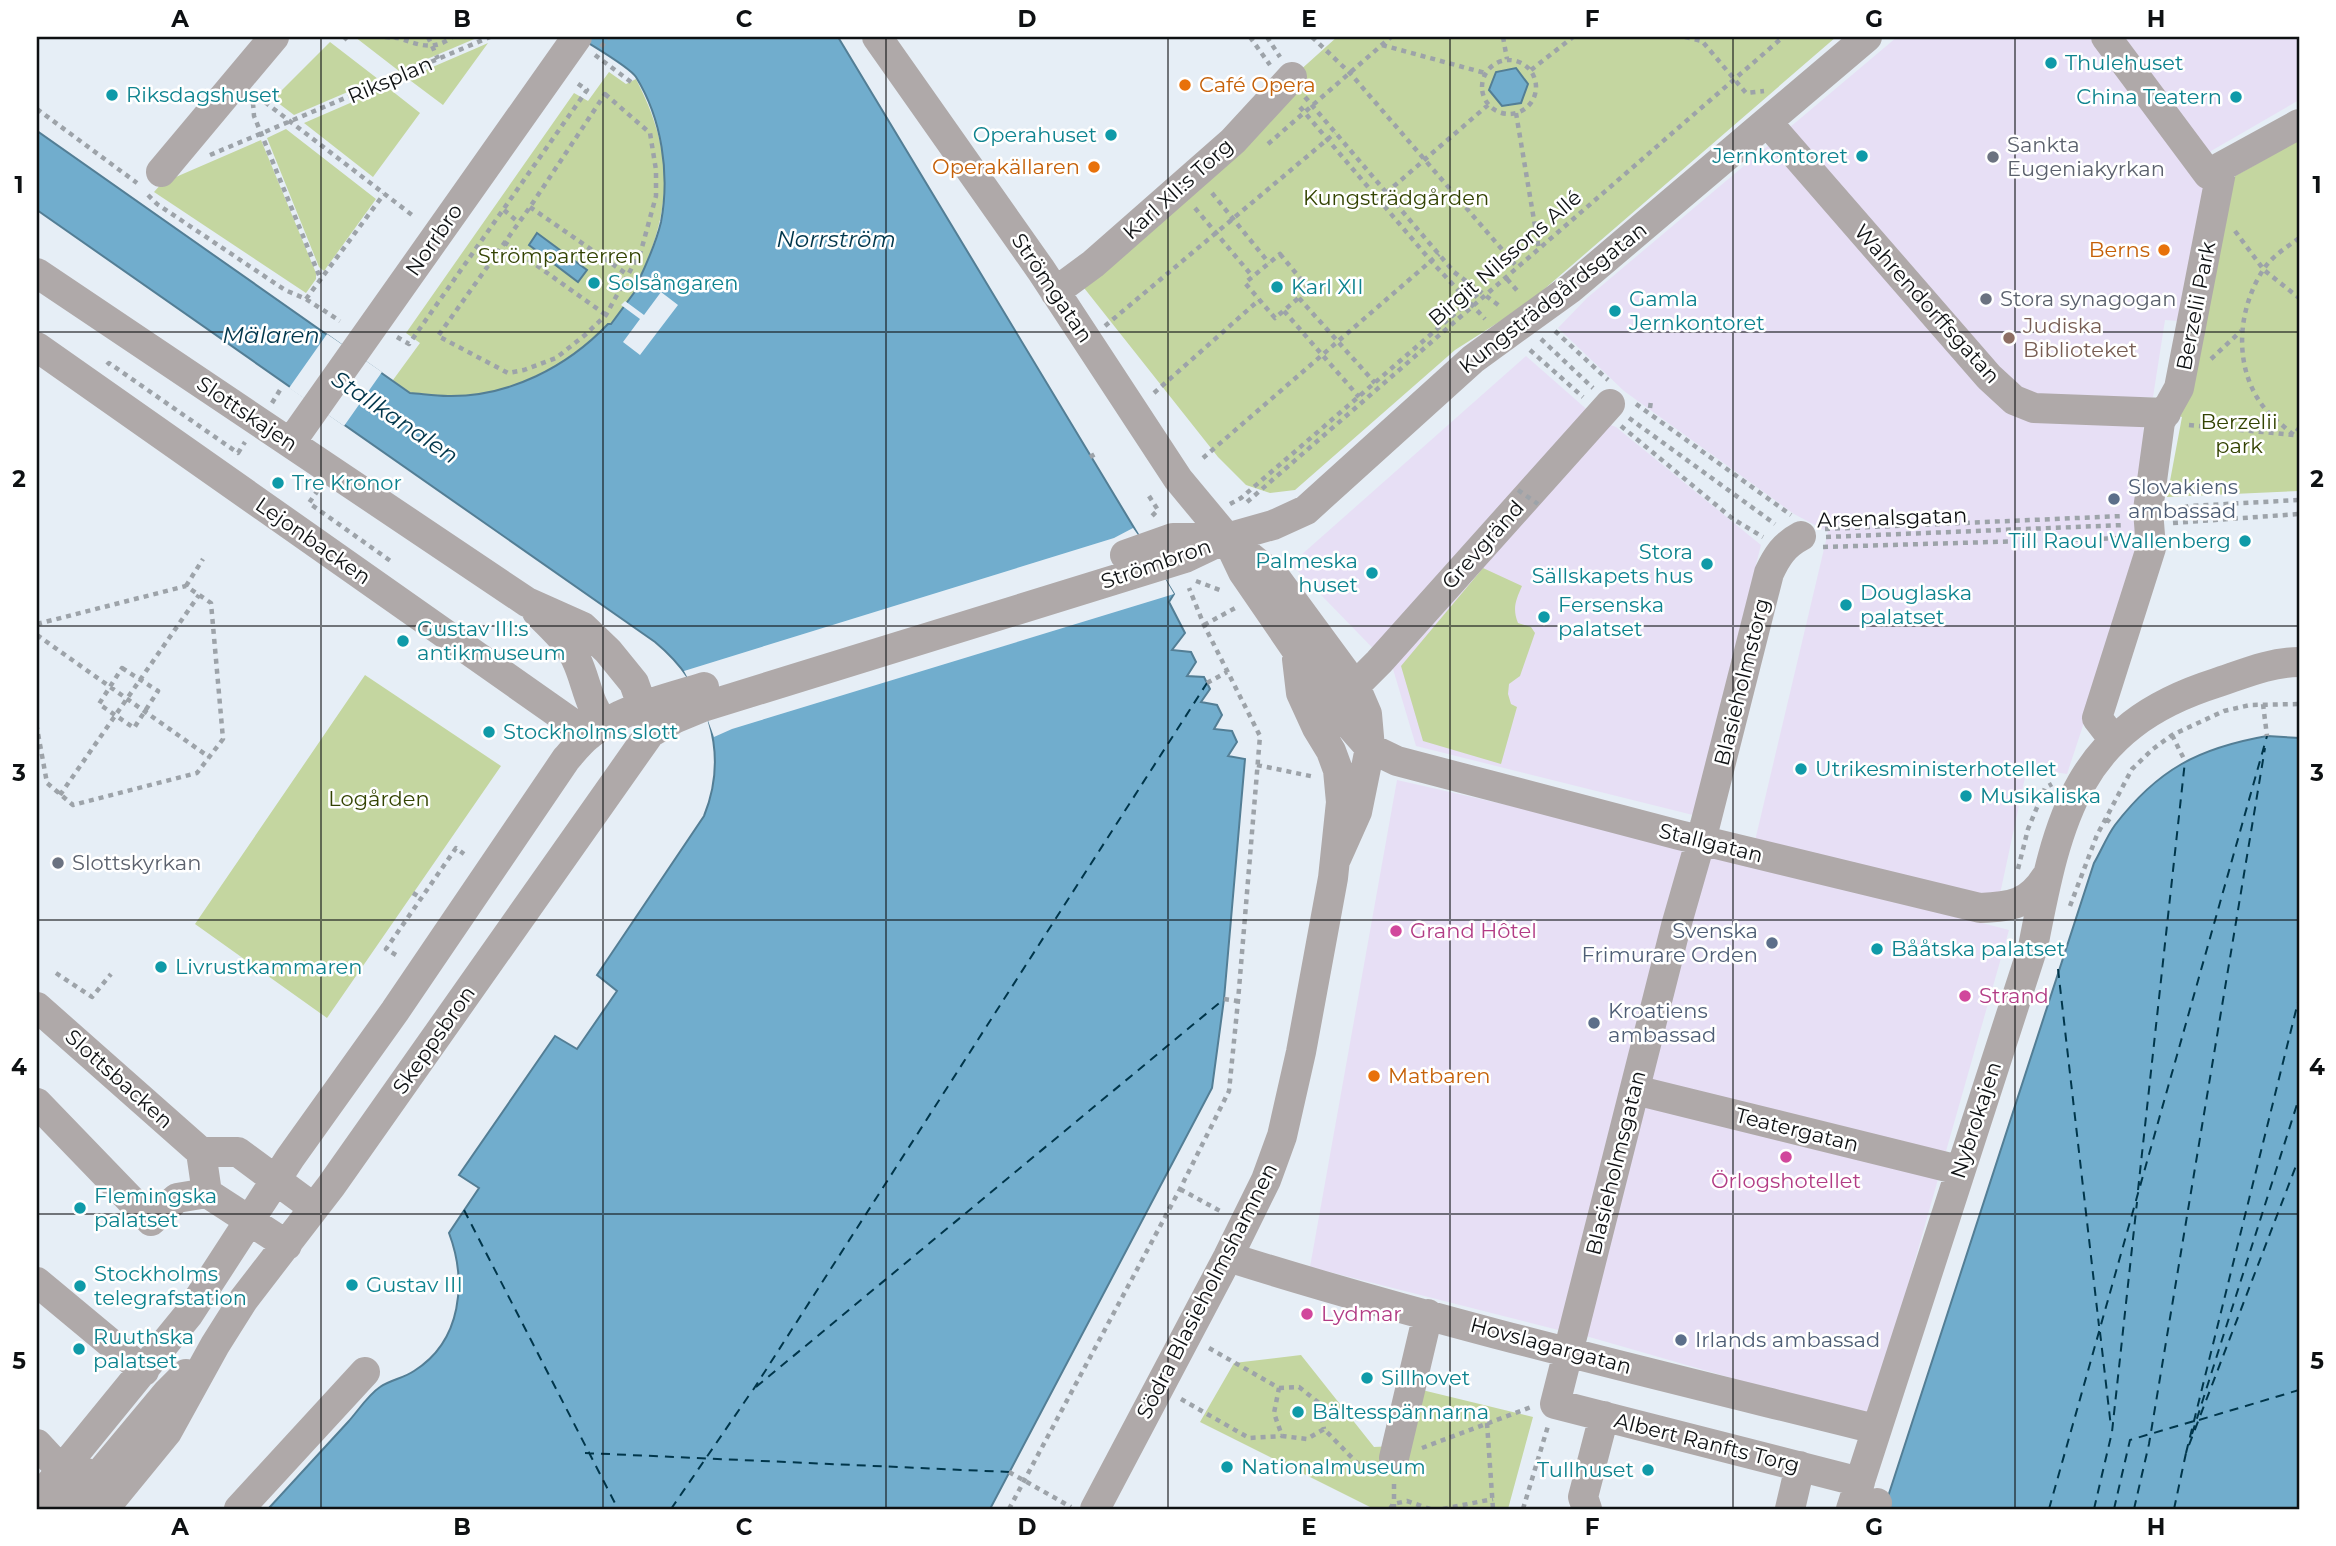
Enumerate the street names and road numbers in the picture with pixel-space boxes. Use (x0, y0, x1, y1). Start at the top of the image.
street label: Riksplan (344, 50, 436, 109)
street label: Karl XII:s Torg (1118, 133, 1238, 245)
street label: Birgit Nilssons Allé (1423, 184, 1586, 331)
street label: Norrbro (400, 199, 467, 281)
street label: Kungsträdgårdsgatan (1454, 217, 1651, 379)
street label: Wahrendorffsgatan (1849, 219, 2005, 388)
street label: Strömgatan (1007, 228, 1098, 347)
street label: Berzelii Park (2171, 239, 2220, 372)
street label: Slottskajen (192, 371, 302, 456)
street label: Lejonbacken (251, 492, 376, 590)
street label: Grevgränd (1436, 495, 1529, 594)
street label: Arsenalsgatan (1816, 502, 1968, 533)
street label: Strömbron (1097, 533, 1214, 594)
street label: Blasieholmstorg (1709, 595, 1774, 768)
street label: Stallgatan (1657, 818, 1766, 867)
street label: Skeppsbron (387, 981, 480, 1099)
street label: Slottsbacken (60, 1024, 178, 1133)
street label: Nybrokajen (1945, 1058, 2006, 1181)
street label: Blasieholmsgatan (1580, 1068, 1651, 1258)
street label: Teatergatan (1733, 1102, 1861, 1157)
street label: Södra Blasieholmshamnen (1131, 1159, 1282, 1423)
street label: Hovslagargatan (1468, 1312, 1634, 1379)
street label: Albert Ranfts Torg (1612, 1407, 1802, 1478)

